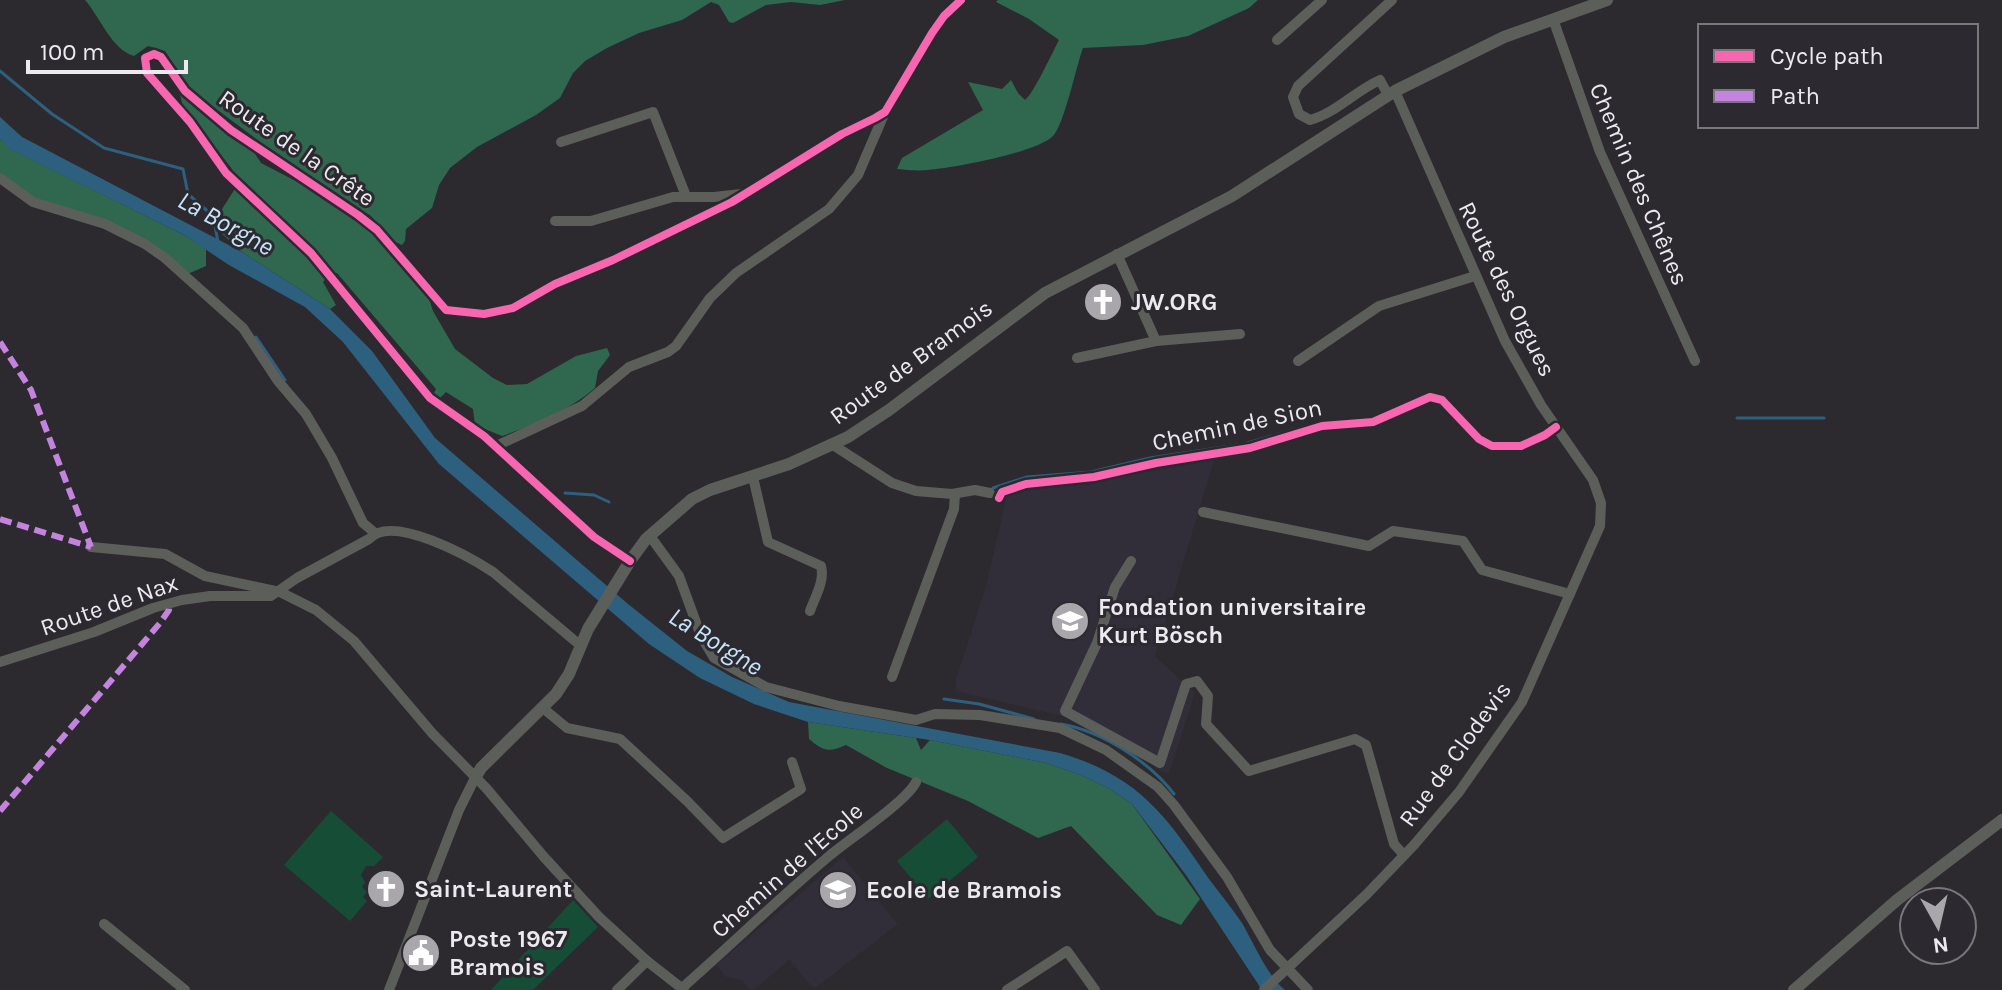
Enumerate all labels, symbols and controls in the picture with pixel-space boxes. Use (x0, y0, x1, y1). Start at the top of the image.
scale bar (28, 24, 186, 74)
legend (1698, 24, 1978, 128)
text: 100 m (40, 38, 105, 66)
text: Cycle path (1770, 42, 1884, 70)
street label: Chemin des Chênes (1584, 79, 1694, 289)
text: Path (1770, 82, 1820, 110)
street label: Route de la Crête (213, 84, 381, 212)
water label: La Borgne (172, 184, 279, 262)
street label: Route des Orgues (1453, 197, 1561, 381)
church icon: JW.ORG (1082, 281, 1124, 323)
place label: JW.ORG (1131, 288, 1218, 316)
street label: Route de Bramois (824, 294, 998, 430)
street label: Chemin de Sion (1150, 393, 1324, 457)
street label: Route de Nax (37, 568, 181, 642)
place label: Fondation universitaire Kurt Bösch (1098, 593, 1366, 649)
school or university icon: Fondation universitaire Kurt Bösch (1049, 600, 1091, 642)
water label: La Borgne (663, 601, 768, 682)
street label: Rue de Clodevis (1393, 676, 1517, 832)
street label: Chemin de l'Ecole (706, 797, 868, 943)
church icon: Saint-Laurent (365, 868, 407, 910)
school or university icon: Ecole de Bramois (817, 869, 859, 911)
place label: Saint-Laurent (414, 875, 572, 903)
place label: Ecole de Bramois (866, 876, 1062, 904)
north arrow (1898, 886, 1978, 966)
place label: Poste 1967 Bramois (449, 925, 567, 981)
text: N (1931, 931, 1950, 959)
public building icon: Poste 1967 Bramois (400, 932, 442, 974)

